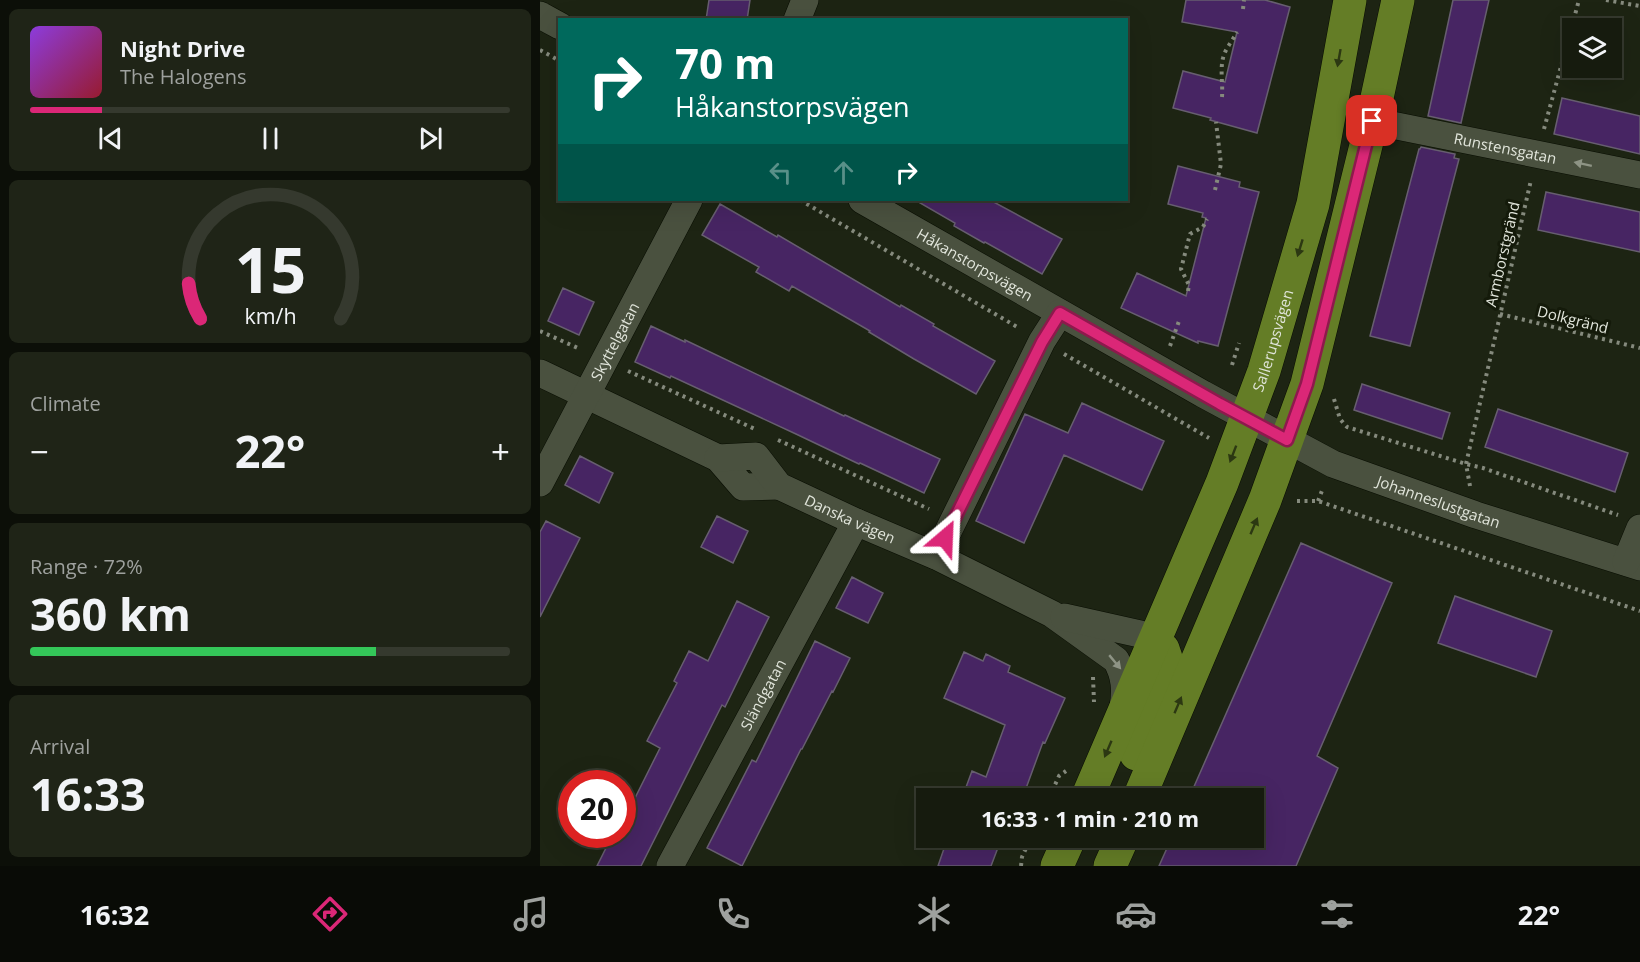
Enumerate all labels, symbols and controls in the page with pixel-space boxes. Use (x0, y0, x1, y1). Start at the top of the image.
map controls (1562, 18, 1622, 78)
button: layers (1562, 18, 1622, 78)
text: Night Drive (120, 33, 245, 63)
text: 70 m (675, 34, 775, 91)
icon: right (576, 42, 654, 120)
one-way arrow (1335, 48, 1344, 67)
text: The Halogens (120, 63, 247, 90)
text: Håkanstorpsvägen (675, 88, 910, 125)
pin (1346, 95, 1397, 146)
icon: arrive (1355, 104, 1388, 137)
icon: previous (94, 122, 127, 155)
icon: pause (254, 122, 287, 155)
icon: next (414, 122, 447, 155)
street label: Runstensgatan (1452, 128, 1558, 168)
icon: left (764, 156, 797, 189)
icon: ahead (827, 156, 860, 189)
icon: right (890, 156, 923, 189)
one-way arrow (1573, 158, 1592, 168)
street label: Armborstgränd (1480, 199, 1524, 309)
street label: Håkanstorpsvägen (913, 223, 1037, 305)
text: 15 (234, 226, 306, 311)
one-way arrow (1295, 239, 1304, 257)
street label: Sallerupsvägen (1247, 287, 1297, 394)
street label: Skyttelgatan (586, 299, 643, 384)
text: km/h (244, 301, 296, 330)
street label: Dolkgränd (1535, 301, 1611, 337)
text: Climate (30, 390, 101, 417)
text: 22° (235, 420, 305, 481)
text: − (30, 429, 49, 474)
text: + (491, 429, 510, 474)
one-way arrow (1228, 445, 1238, 463)
street label: Johanneslustgatan (1372, 470, 1503, 532)
street label: Danska vägen (801, 489, 898, 548)
position arrow (913, 506, 977, 570)
one-way arrow (1249, 516, 1259, 534)
text: Range · 72% (30, 553, 143, 580)
text: 360 km (30, 583, 191, 644)
one-way arrow (1108, 654, 1121, 669)
street label: Sländgatan (735, 655, 790, 734)
one-way arrow (1173, 696, 1183, 714)
text: Arrival (30, 733, 90, 760)
one-way arrow (1103, 740, 1112, 758)
text: 16:33 (30, 763, 146, 824)
speed limit sign: 20 (558, 770, 636, 848)
text: 16:33 · 1 min · 210 m (981, 803, 1199, 833)
icon: directions (309, 893, 351, 935)
icon: music (510, 893, 552, 935)
icon: phone (712, 893, 754, 935)
icon: climate (913, 893, 955, 935)
icon: car (1115, 893, 1157, 935)
icon: filters (1316, 893, 1358, 935)
text: 16:32 (80, 896, 149, 933)
text: 22° (1518, 896, 1560, 933)

